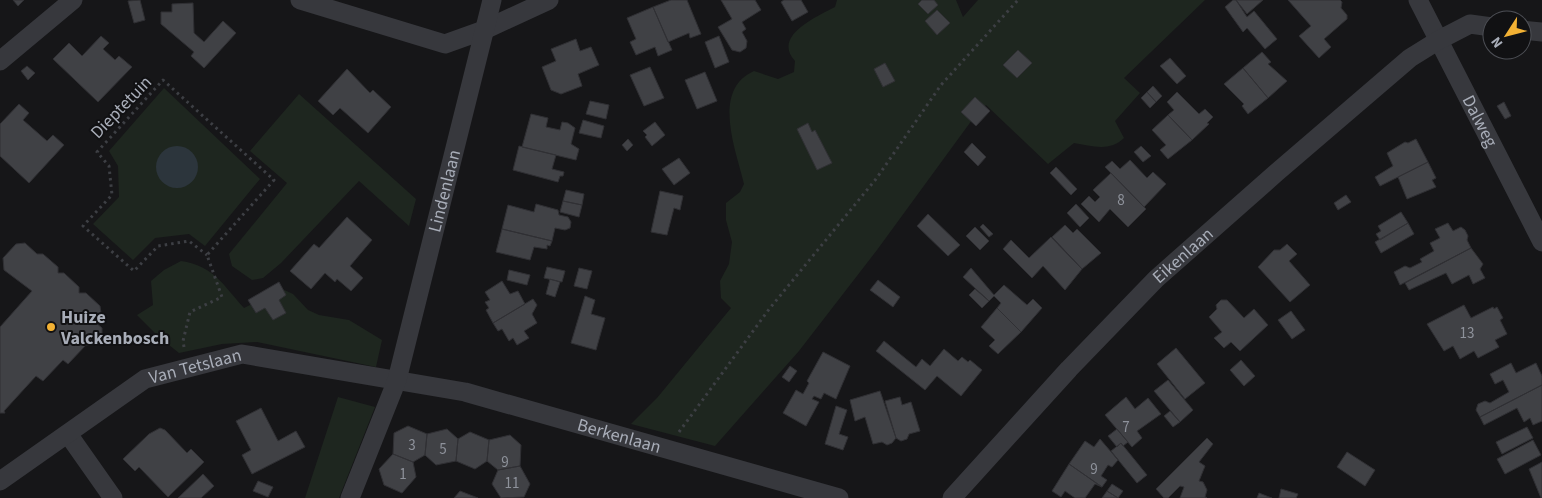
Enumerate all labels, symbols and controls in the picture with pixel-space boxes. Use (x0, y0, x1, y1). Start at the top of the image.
north arrow (1482, 10, 1532, 60)
text: N (1486, 32, 1508, 52)
street label: Dieptetuin (85, 70, 158, 144)
street label: Dalweg (1456, 91, 1503, 152)
street label: Lindenlaan (422, 147, 467, 235)
house number: 8 (1117, 190, 1125, 211)
street label: Eikenlaan (1147, 222, 1219, 290)
place label: Huize Valckenbosch (60, 305, 169, 351)
marker: Huize Valckenbosch (45, 321, 57, 333)
house number: 13 (1460, 323, 1474, 344)
street label: Van Tetslaan (146, 343, 244, 390)
street label: Berkenlaan (574, 412, 664, 460)
house number: 7 (1122, 417, 1130, 438)
house number: 3 (408, 435, 416, 456)
house number: 5 (439, 439, 447, 460)
house number: 9 (501, 452, 509, 473)
house number: 9 (1090, 459, 1098, 480)
house number: 1 (399, 464, 407, 485)
house number: 11 (505, 473, 519, 494)

